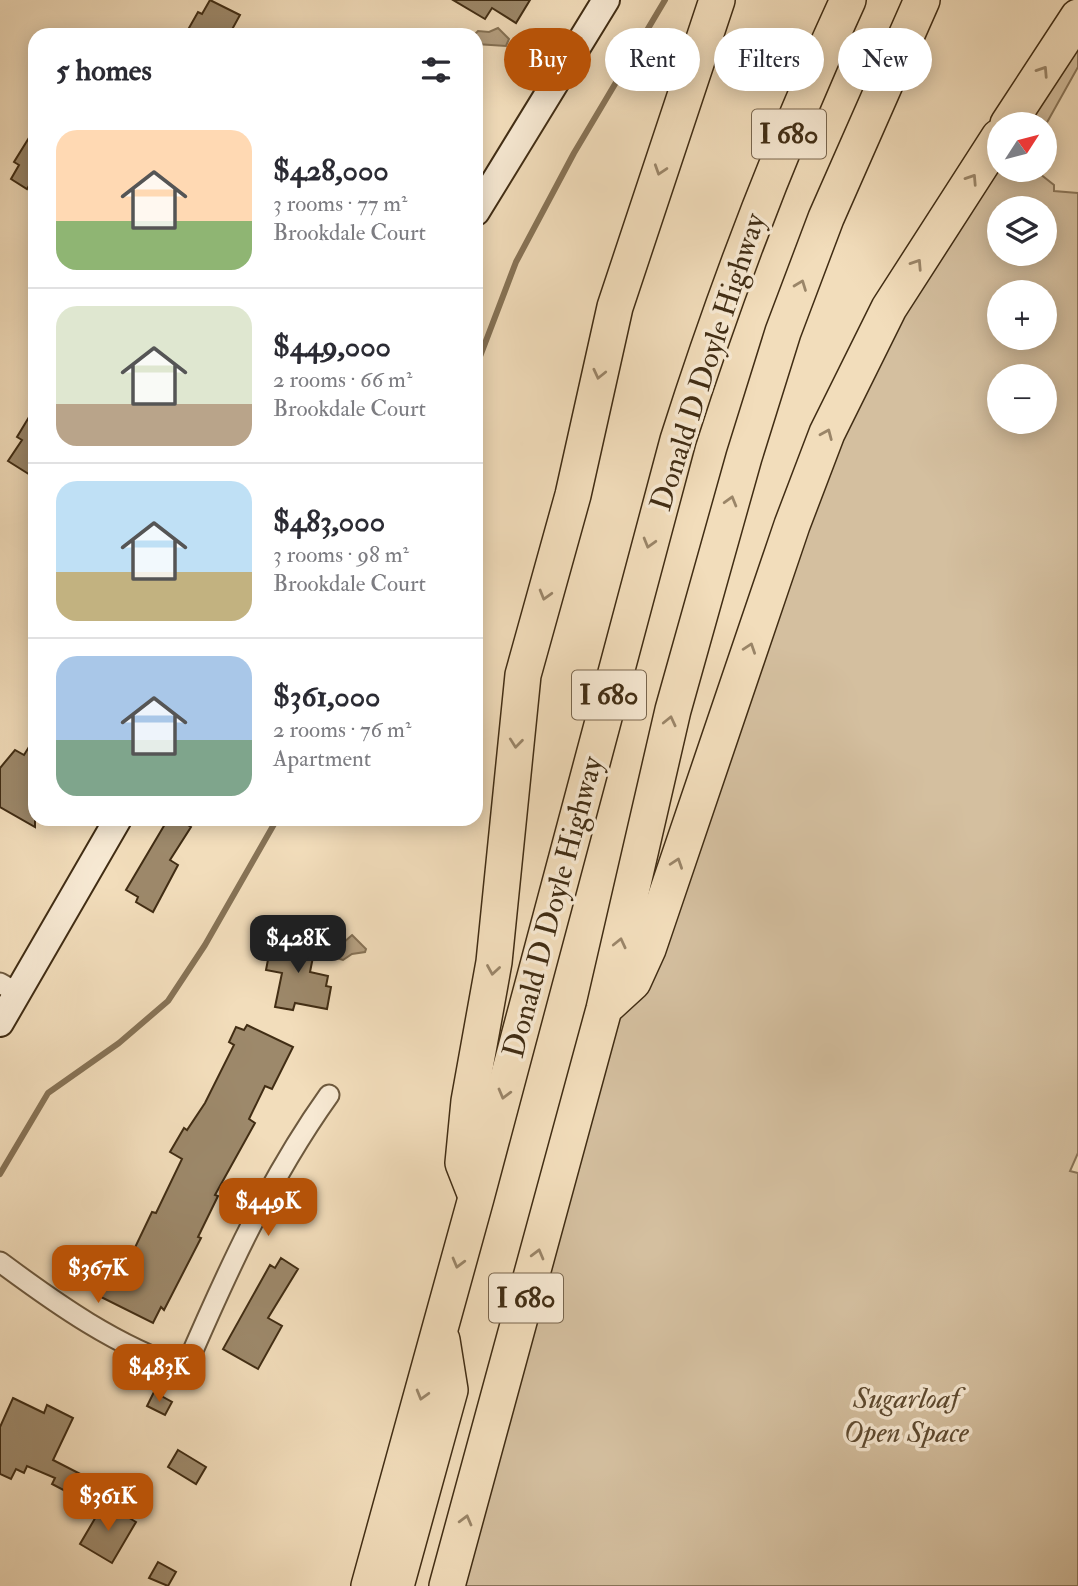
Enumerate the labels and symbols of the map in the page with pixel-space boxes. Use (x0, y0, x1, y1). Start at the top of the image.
one-way arrow (1035, 65, 1048, 78)
road number: I 680 (752, 110, 826, 158)
north arrow (987, 112, 1057, 182)
one-way arrow (654, 163, 668, 175)
one-way arrow (964, 174, 976, 187)
street label: Donald D Doyle Highway (642, 208, 774, 515)
one-way arrow (909, 259, 921, 272)
one-way arrow (792, 280, 806, 292)
one-way arrow (592, 367, 607, 379)
one-way arrow (819, 428, 833, 441)
one-way arrow (723, 496, 737, 508)
one-way arrow (643, 537, 658, 549)
one-way arrow (539, 588, 553, 600)
one-way arrow (742, 642, 756, 654)
road number: I 680 (572, 670, 646, 720)
one-way arrow (662, 715, 676, 727)
one-way arrow (509, 738, 524, 749)
street label: Donald D Doyle Highway (495, 751, 611, 1062)
one-way arrow (669, 857, 683, 870)
pin: $428K (249, 916, 347, 975)
one-way arrow (611, 937, 626, 949)
one-way arrow (486, 964, 501, 976)
one-way arrow (497, 1088, 512, 1100)
pin: $449K (219, 1178, 317, 1238)
pin: $367K (49, 1246, 147, 1305)
one-way arrow (530, 1248, 544, 1260)
one-way arrow (452, 1257, 466, 1269)
road number: I 680 (489, 1274, 563, 1322)
pin: $483K (110, 1344, 208, 1404)
park label: Sugarloaf Open Space (843, 1380, 970, 1451)
one-way arrow (416, 1389, 430, 1401)
pin: $361K (59, 1474, 157, 1533)
one-way arrow (458, 1515, 472, 1527)

